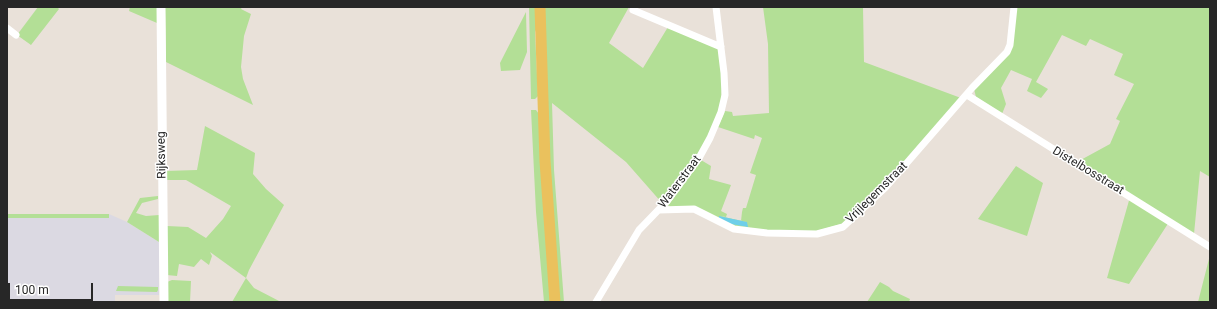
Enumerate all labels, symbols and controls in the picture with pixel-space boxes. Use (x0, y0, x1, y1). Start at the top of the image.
street label: Rijksweg (154, 131, 170, 179)
street label: Distelbosstraat (1050, 144, 1126, 198)
street label: Waterstraat (656, 153, 704, 211)
street label: Vrijlegemstraat (843, 159, 911, 227)
scale bar (10, 275, 95, 301)
text: 100 m (15, 283, 49, 297)

